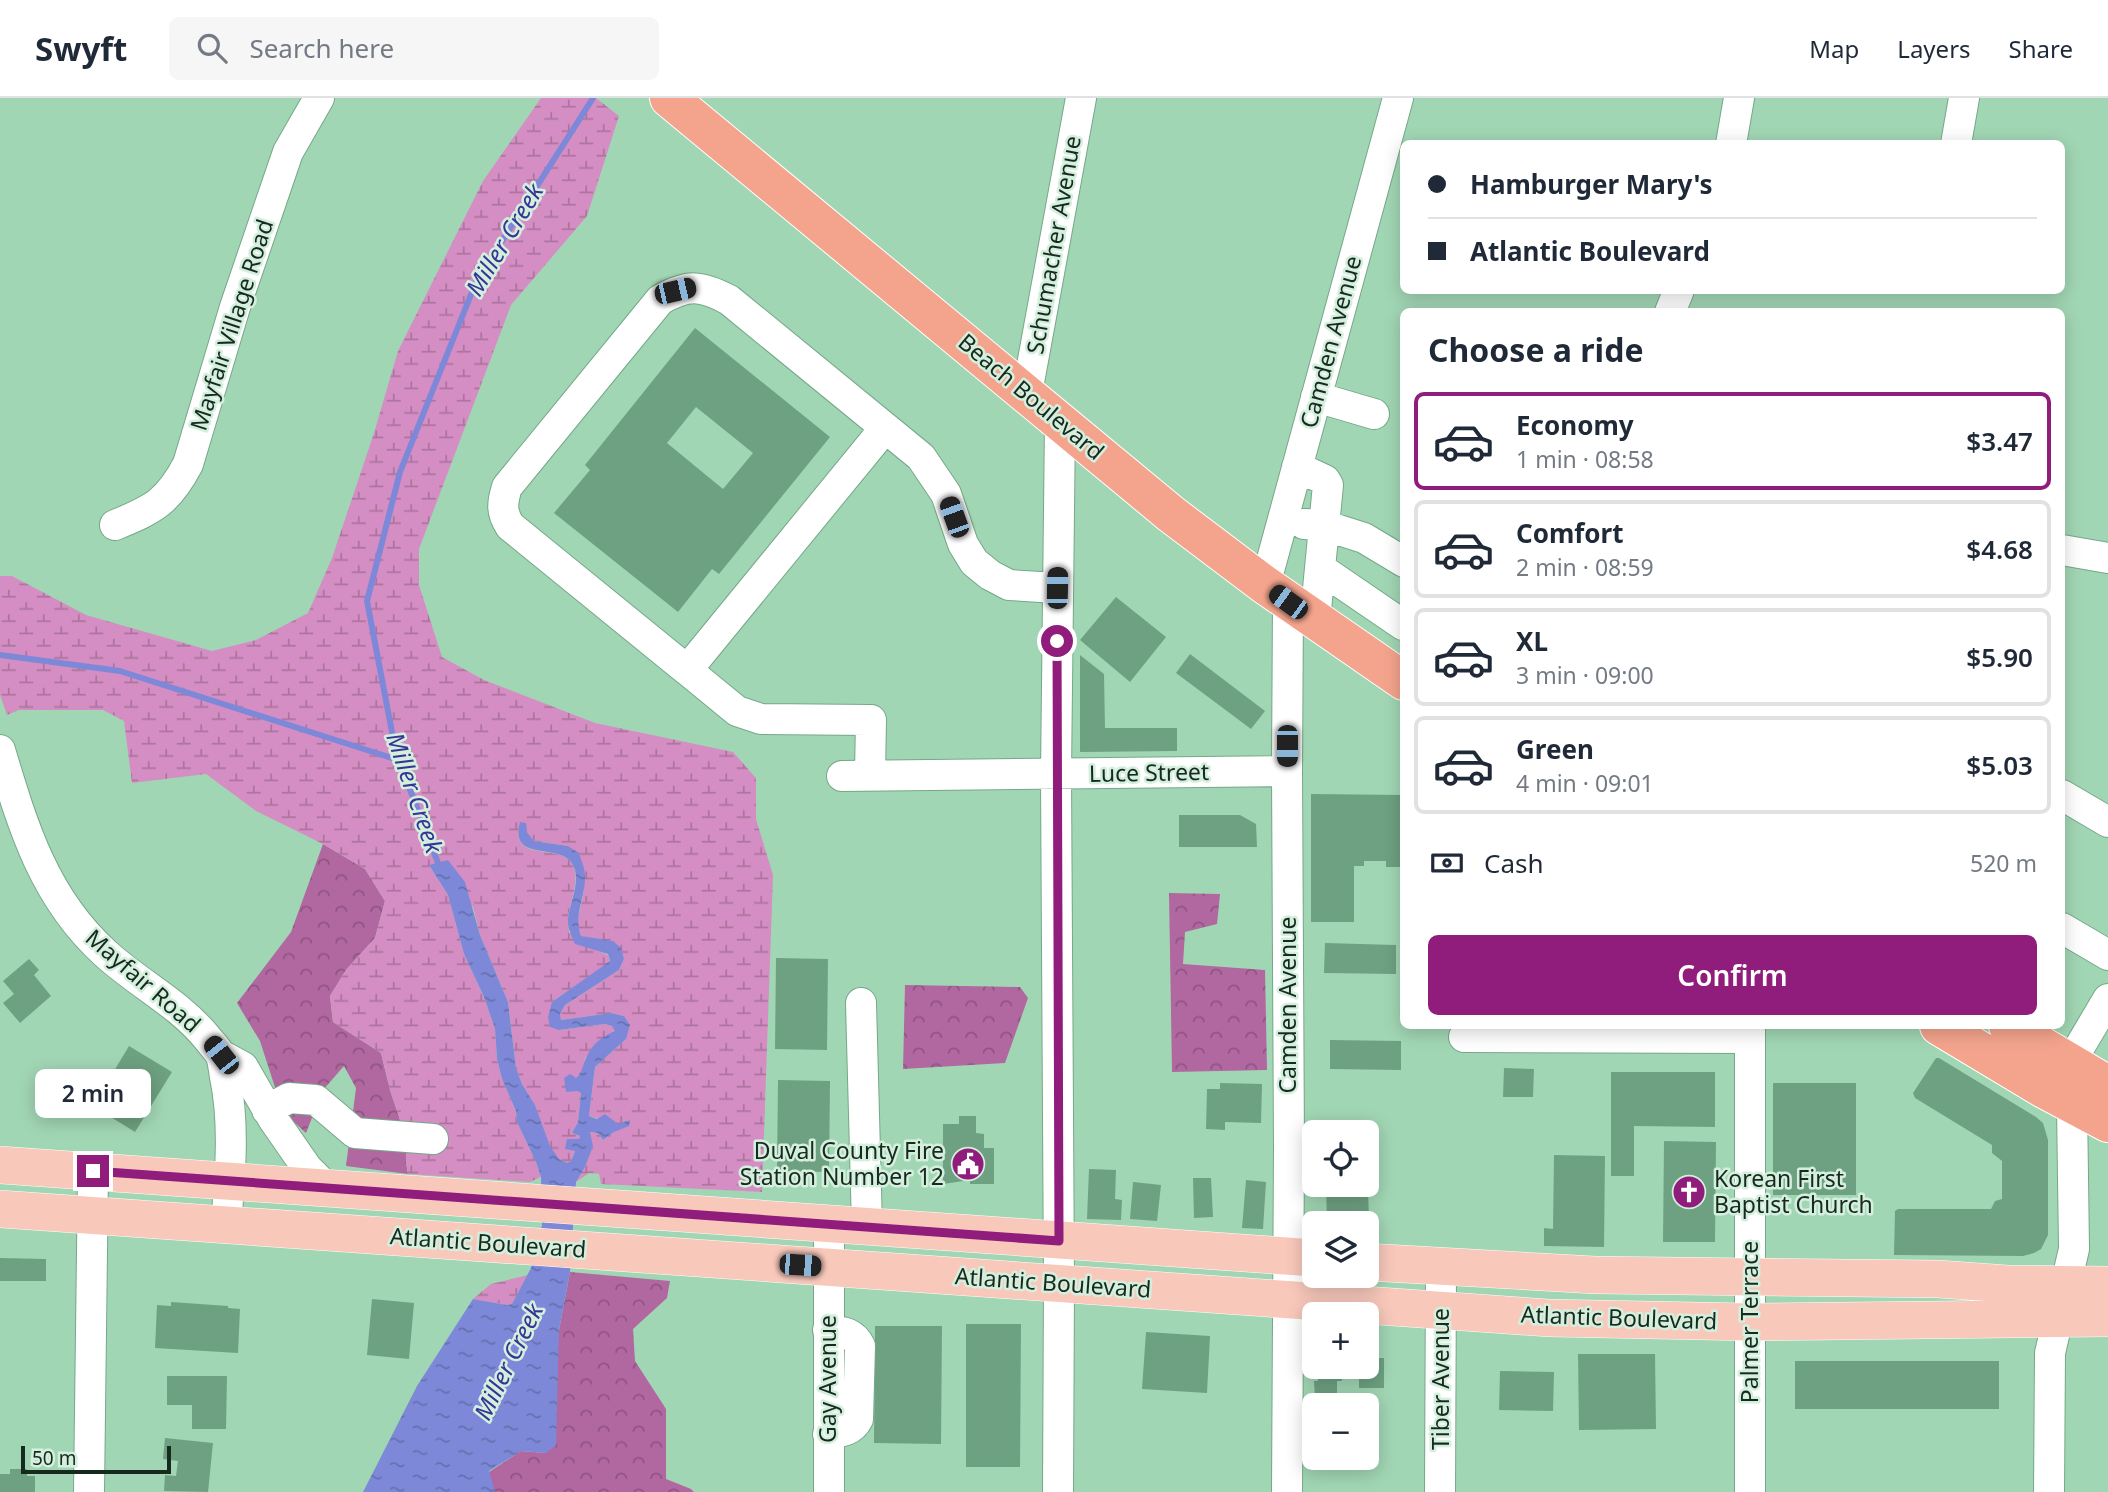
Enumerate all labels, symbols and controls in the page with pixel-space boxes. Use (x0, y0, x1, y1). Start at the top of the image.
search box (169, 17, 659, 80)
text: Swyft (35, 26, 127, 71)
icon: search (193, 29, 231, 67)
text: Search here (249, 30, 394, 66)
text: Map (1809, 32, 1859, 65)
text: Layers (1897, 32, 1971, 65)
text: Share (2009, 32, 2073, 65)
street label: Schumacher Avenue (1018, 133, 1088, 356)
text: Hamburger Mary's (1470, 166, 1713, 202)
water label: Miller Creek (457, 176, 551, 302)
street label: Mayfair Village Road (182, 215, 280, 435)
text: Atlantic Boulevard (1470, 233, 1710, 269)
street label: Camden Avenue (1292, 252, 1368, 431)
car (653, 276, 698, 306)
street label: Beach Boulevard (952, 326, 1111, 467)
text: Choose a ride (1428, 328, 1644, 371)
text: Economy (1516, 407, 1634, 443)
icon: car (1432, 410, 1495, 473)
text: $3.47 (1966, 423, 2033, 459)
text: 1 min · 08:58 (1516, 443, 1654, 475)
car (937, 494, 972, 540)
text: Comfort (1516, 515, 1624, 551)
icon: car (1432, 518, 1495, 581)
text: $4.68 (1966, 531, 2033, 567)
text: 2 min · 08:59 (1516, 551, 1654, 583)
car (1047, 567, 1068, 609)
car (1265, 581, 1312, 623)
text: XL (1516, 623, 1548, 659)
route start (1041, 625, 1073, 657)
icon: car (1432, 626, 1495, 689)
text: $5.90 (1966, 639, 2033, 675)
text: 3 min · 09:00 (1516, 659, 1654, 691)
car (1277, 725, 1298, 767)
water label: Miller Creek (379, 728, 452, 858)
text: Green (1516, 731, 1594, 767)
icon: car (1432, 734, 1495, 797)
text: $5.03 (1966, 747, 2033, 783)
street label: Luce Street (1088, 755, 1209, 789)
text: 4 min · 09:01 (1516, 767, 1654, 799)
icon: cash (1428, 844, 1466, 882)
text: Cash (1484, 845, 1544, 881)
text: 520 m (1970, 847, 2037, 879)
street label: Camden Avenue (1271, 916, 1303, 1094)
street label: Mayfair Road (79, 921, 208, 1039)
button: Confirm (1428, 935, 2037, 1015)
car (200, 1032, 243, 1078)
callout: 2 min (35, 1070, 151, 1118)
text: 2 min (62, 1077, 124, 1109)
map controls (1302, 1120, 1379, 1470)
button: locate (1302, 1120, 1379, 1197)
place label: Duval County Fire Station Number 12 (740, 1134, 944, 1192)
public building icon: Duval County Fire Station Number 12 (949, 1145, 987, 1183)
route end (77, 1155, 109, 1187)
place label: Korean First Baptist Church (1714, 1162, 1873, 1220)
church icon: Korean First Baptist Church (1670, 1173, 1708, 1211)
button: layers (1302, 1211, 1379, 1288)
street label: Atlantic Boulevard (389, 1219, 587, 1265)
street label: Palmer Terrace (1733, 1241, 1765, 1403)
car (779, 1253, 822, 1277)
street label: Atlantic Boulevard (954, 1259, 1152, 1305)
water label: Miller Creek (465, 1297, 550, 1425)
street label: Atlantic Boulevard (1520, 1298, 1718, 1336)
button: + (1302, 1302, 1379, 1379)
street label: Tiber Avenue (1424, 1308, 1456, 1450)
street label: Gay Avenue (811, 1315, 843, 1443)
button: − (1302, 1393, 1379, 1470)
scale bar (21, 1443, 172, 1475)
text: 50 m (32, 1445, 76, 1471)

